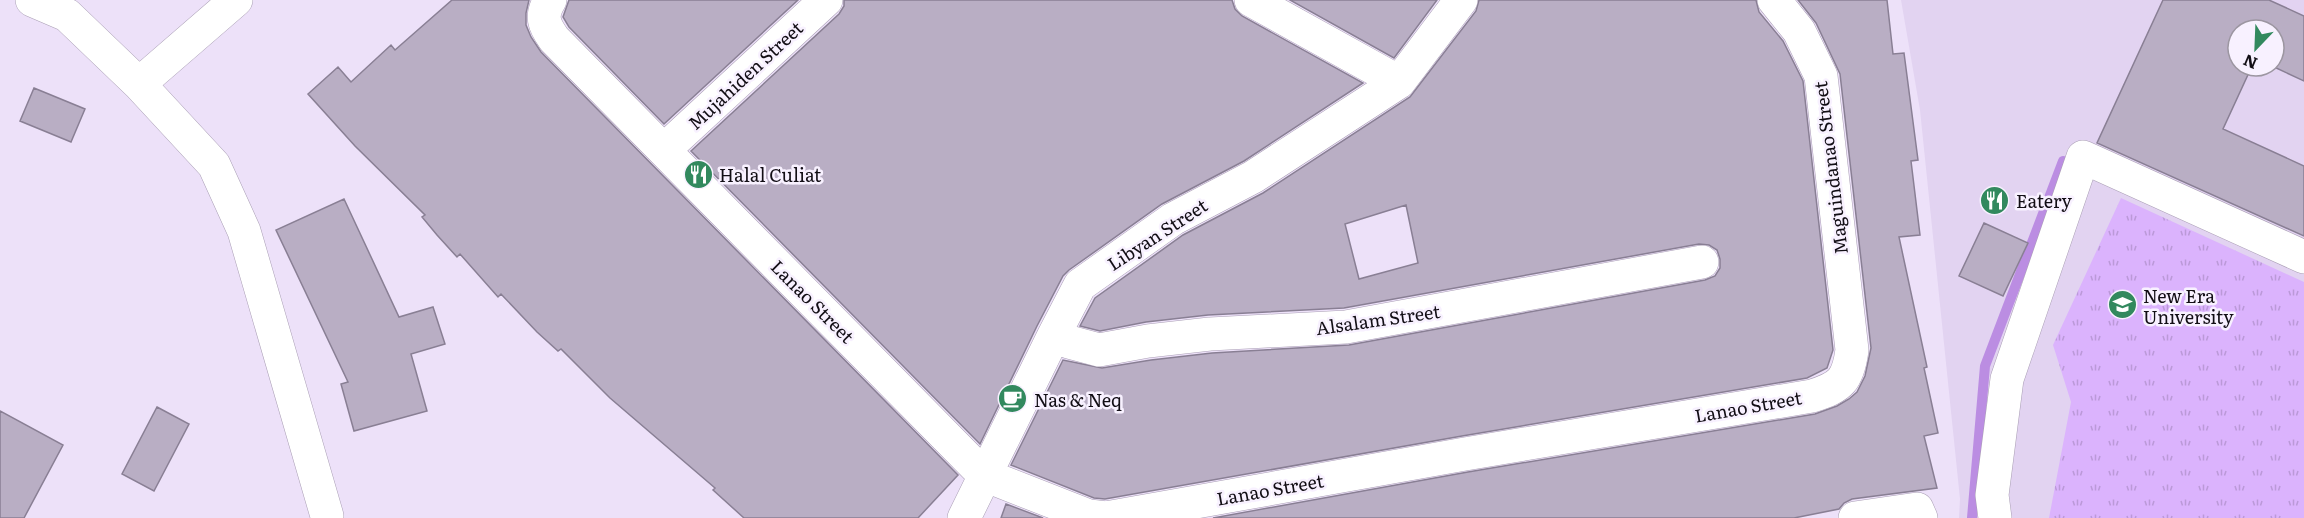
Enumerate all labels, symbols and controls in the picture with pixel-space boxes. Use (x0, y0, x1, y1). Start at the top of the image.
street label: Mujahiden Street (681, 14, 809, 136)
north arrow (2226, 18, 2286, 78)
text: N (2239, 49, 2261, 76)
street label: Maguindanao Street (1806, 79, 1854, 256)
restaurant icon: Halal Culiat (682, 158, 714, 190)
place label: Halal Culiat (719, 161, 822, 188)
restaurant icon: Eatery (1979, 184, 2011, 216)
place label: Eatery (2016, 187, 2072, 214)
street label: Libyan Street (1102, 191, 1213, 276)
street label: Lanao Street (765, 253, 861, 349)
place label: New Era University (2143, 282, 2234, 330)
school or university icon: New Era University (2106, 289, 2138, 321)
street label: Alsalam Street (1314, 297, 1443, 341)
cafe icon: Nas & Neq (997, 383, 1029, 415)
street label: Lanao Street (1692, 383, 1804, 429)
place label: Nas & Neq (1034, 386, 1122, 413)
street label: Lanao Street (1214, 466, 1326, 512)

